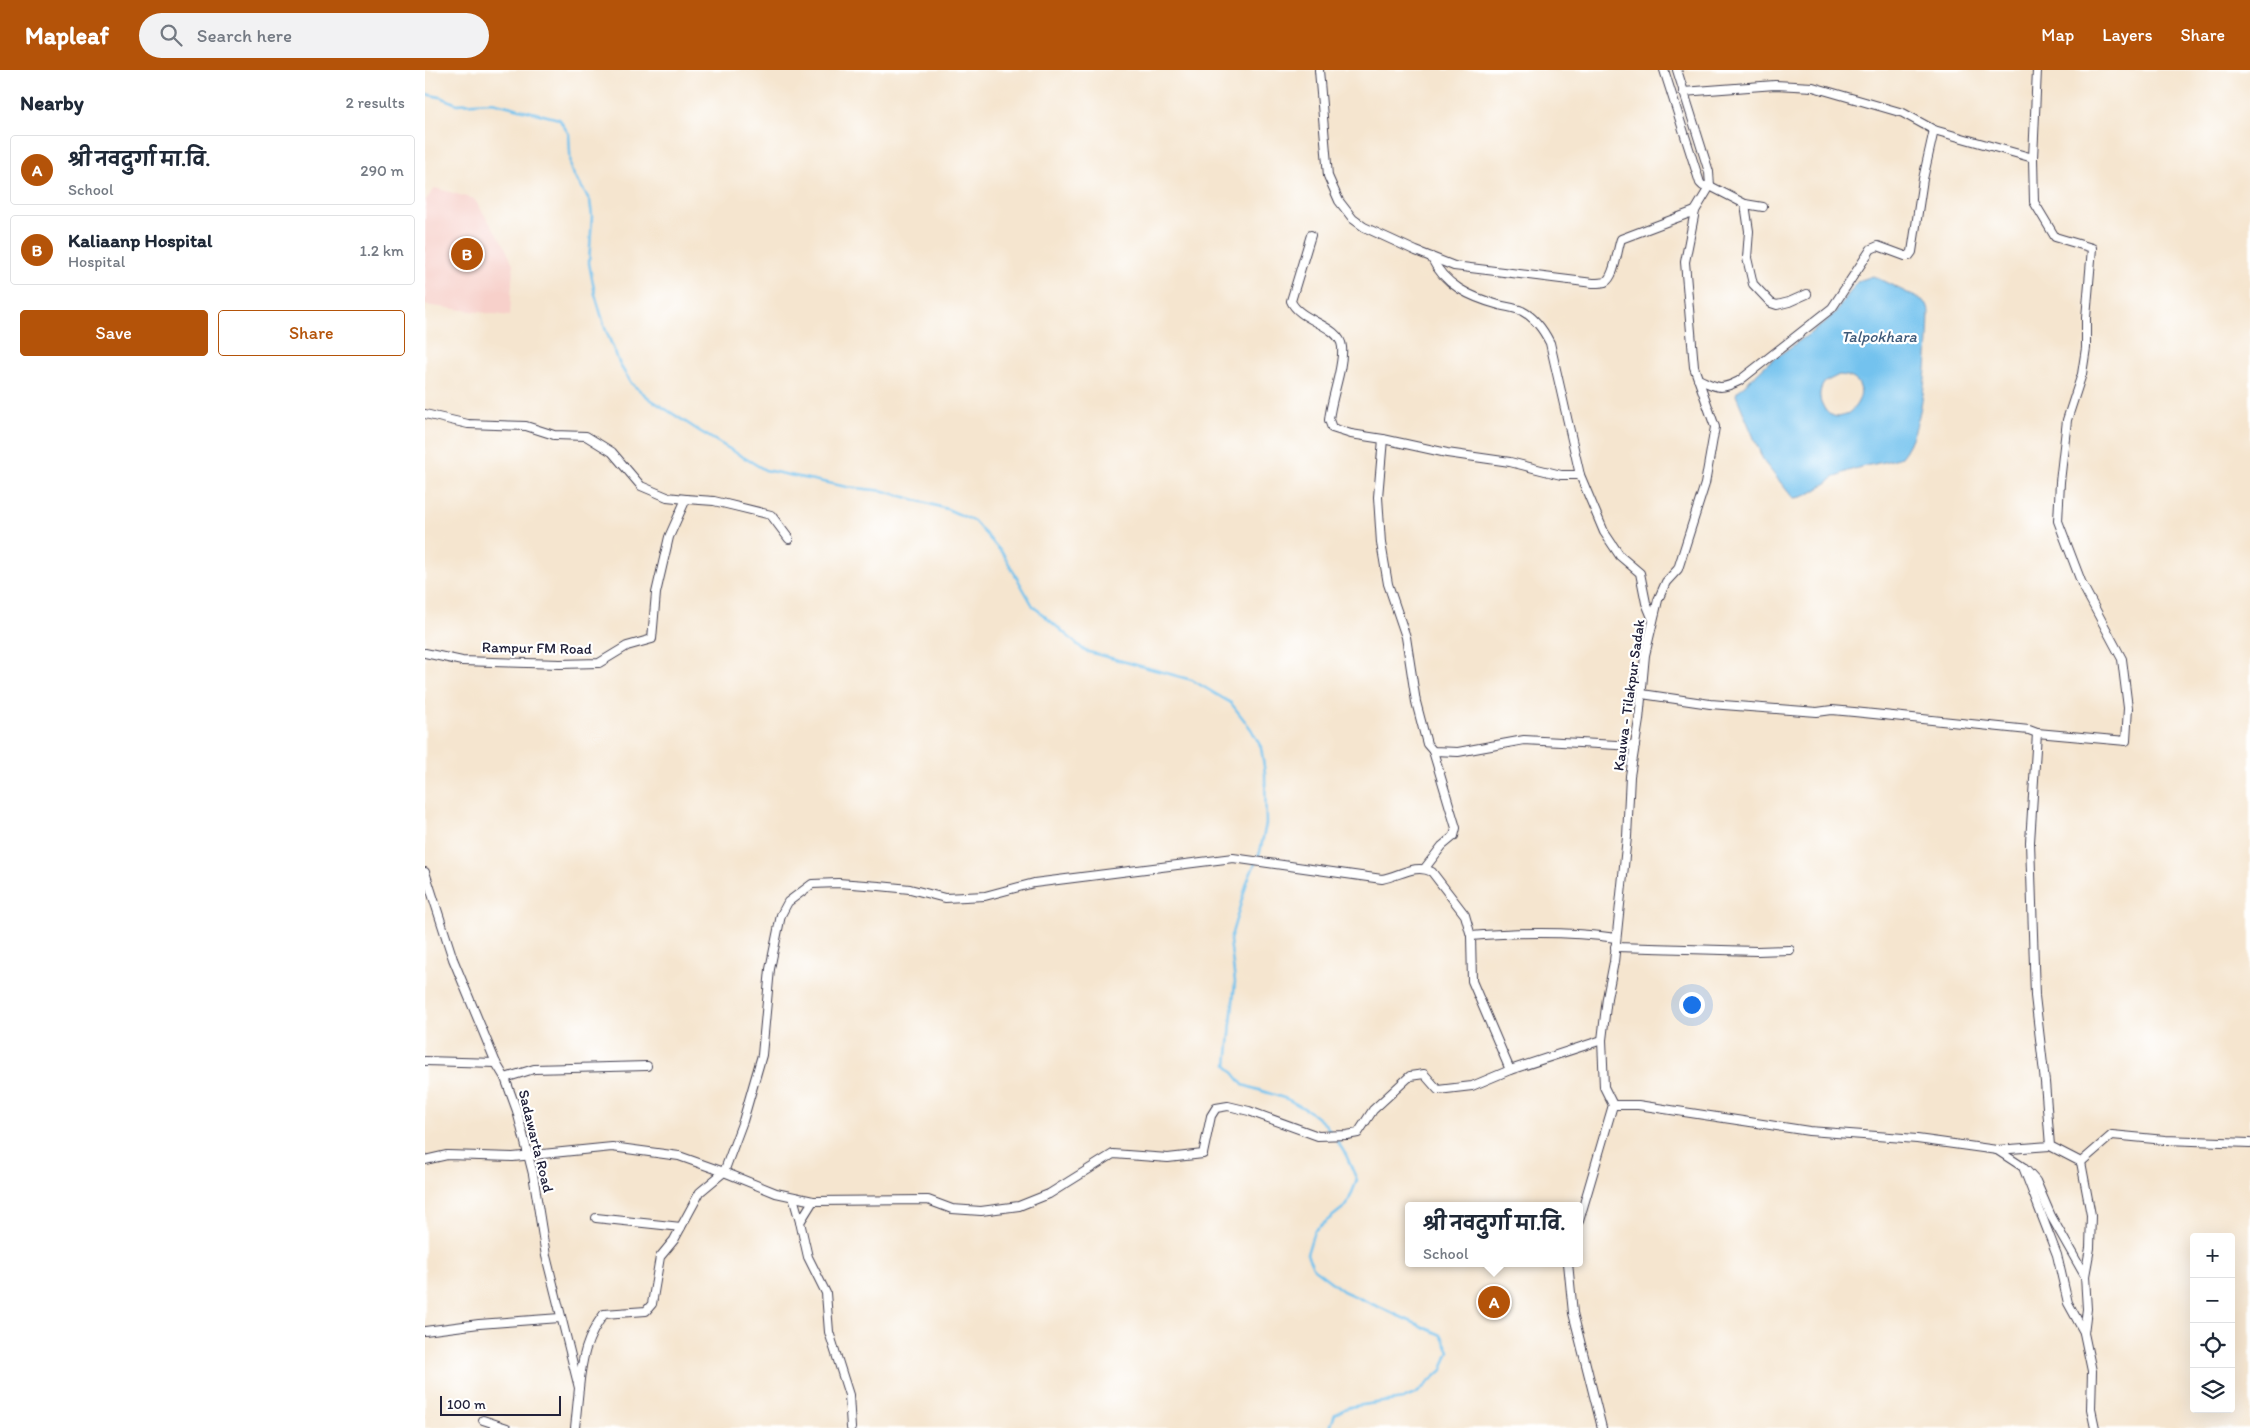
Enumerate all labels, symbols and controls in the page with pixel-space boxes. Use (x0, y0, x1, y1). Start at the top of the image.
search box (139, 13, 489, 58)
text: Mapleaf (25, 21, 109, 50)
icon: search (157, 21, 185, 49)
text: Search here (197, 24, 292, 47)
text: Map (2041, 24, 2074, 46)
text: Layers (2102, 24, 2152, 46)
text: Share (2180, 24, 2225, 46)
text: Nearby (20, 90, 84, 115)
text: 2 results (345, 93, 405, 112)
text: श्री नवदुर्गा मा.वि. (68, 148, 210, 171)
text: A (32, 161, 42, 180)
text: 290 m (360, 161, 404, 180)
text: School (68, 180, 114, 199)
text: Kaliaanp Hospital (68, 229, 212, 252)
pin: B (451, 235, 483, 273)
text: B (32, 241, 42, 260)
text: 1.2 km (359, 241, 404, 260)
text: Hospital (68, 252, 125, 271)
button: Save (20, 310, 208, 356)
button: Share (218, 310, 405, 356)
water label: Talpokhara (1841, 327, 1918, 346)
street label: Kauwa - Tilakpur Sadak (1609, 618, 1649, 772)
street label: Rampur FM Road (482, 638, 593, 658)
your location (1679, 992, 1705, 1018)
street label: Sadawarta Road (515, 1088, 557, 1194)
popup (1405, 1202, 1583, 1267)
text: श्री नवदुर्गा मा.वि. (1423, 1212, 1565, 1235)
map controls (2190, 1233, 2235, 1413)
button: + (2190, 1233, 2235, 1278)
text: School (1423, 1244, 1468, 1263)
button: − (2190, 1278, 2235, 1323)
pin: A (1478, 1283, 1510, 1321)
button: locate (2190, 1323, 2235, 1368)
button: layers (2190, 1368, 2235, 1413)
scale bar (440, 1393, 561, 1416)
text: 100 m (447, 1396, 486, 1413)

